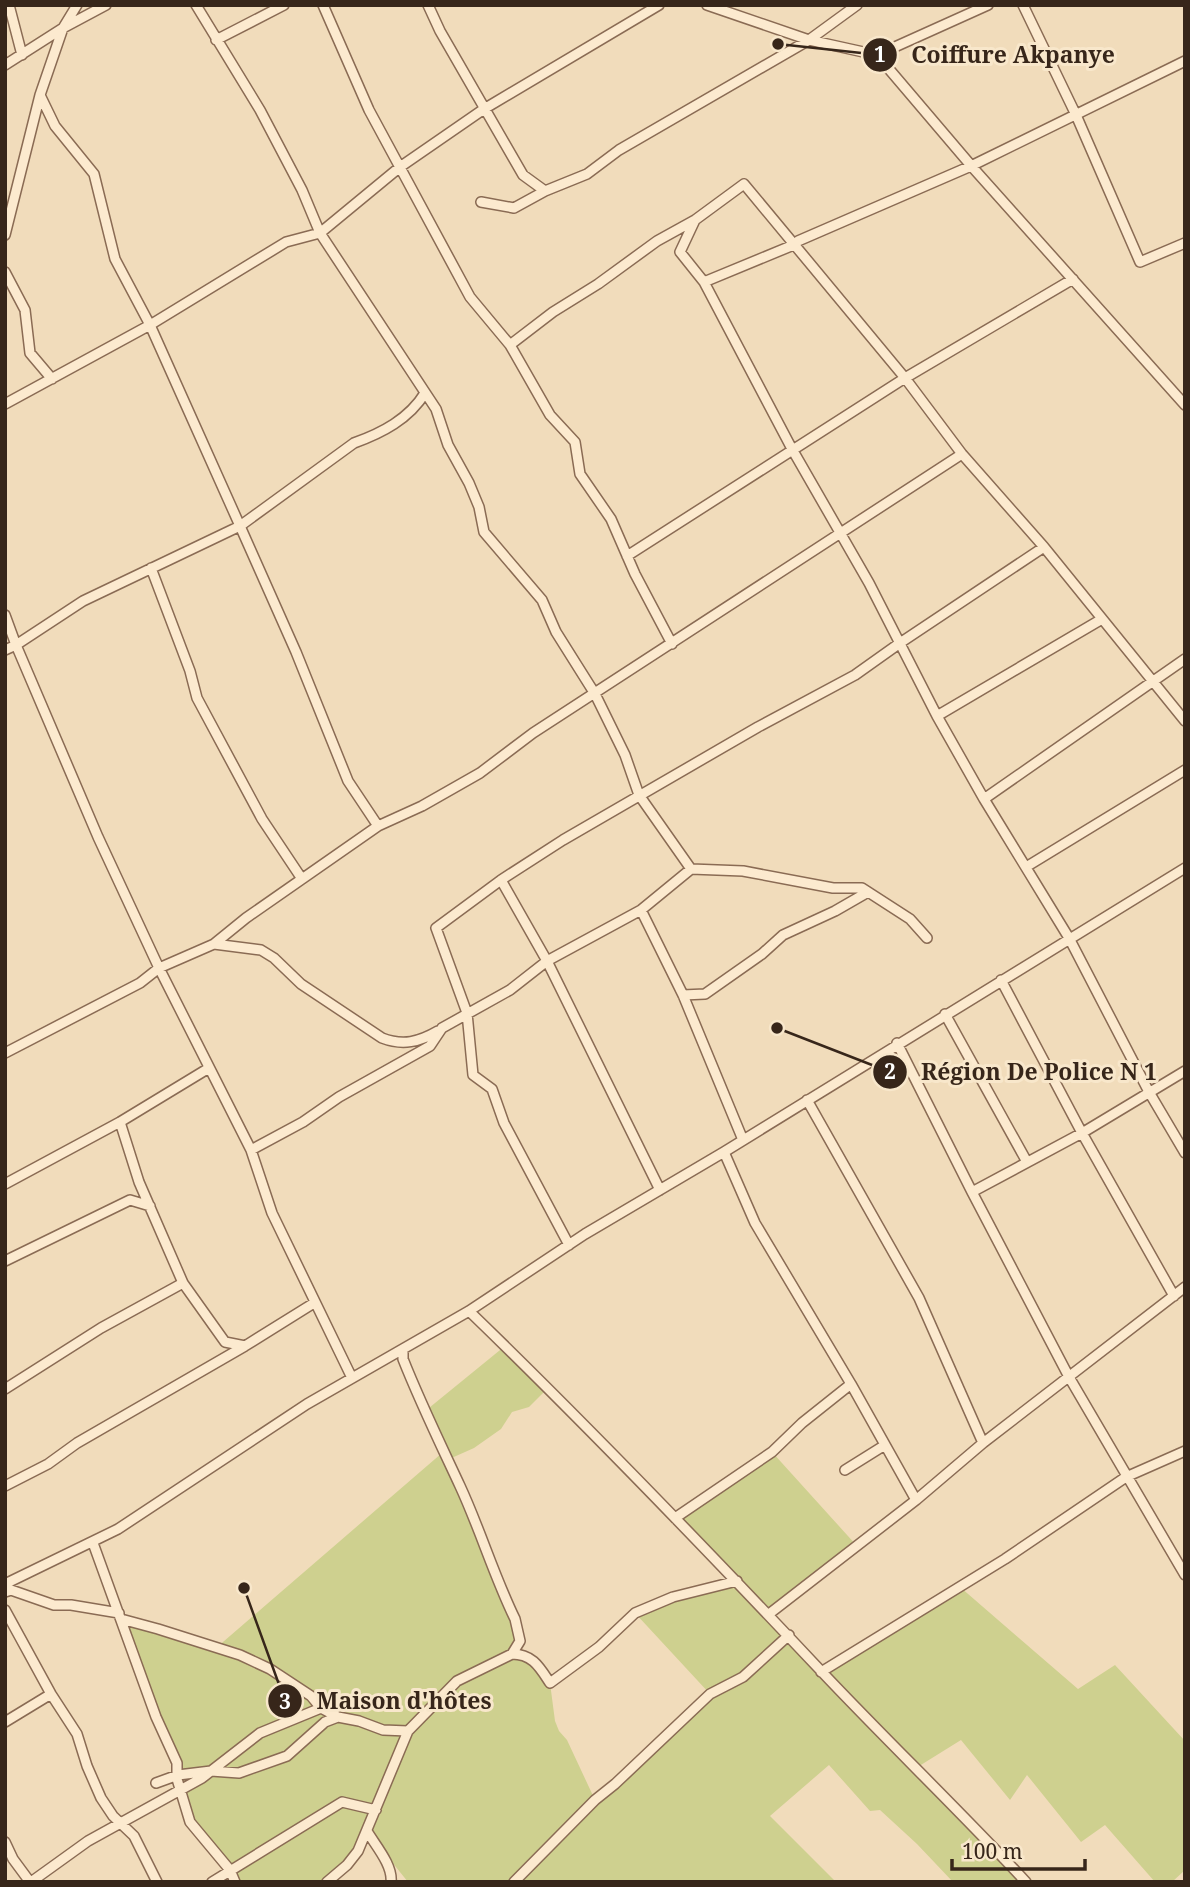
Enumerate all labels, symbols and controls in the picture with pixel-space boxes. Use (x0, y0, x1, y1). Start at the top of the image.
callout: Coiffure Akpanye (862, 33, 1129, 77)
text: Coiffure Akpanye (911, 38, 1115, 70)
text: 1 (874, 40, 886, 68)
callout: Région De Police N 1 (872, 1050, 1171, 1094)
text: Région De Police N 1 (921, 1055, 1157, 1087)
text: 2 (884, 1057, 896, 1085)
callout: Maison d'hôtes (267, 1679, 505, 1723)
text: Maison d'hôtes (317, 1684, 491, 1716)
text: 3 (279, 1687, 291, 1715)
scale bar (952, 1828, 1085, 1872)
text: 100 m (962, 1837, 1023, 1865)

